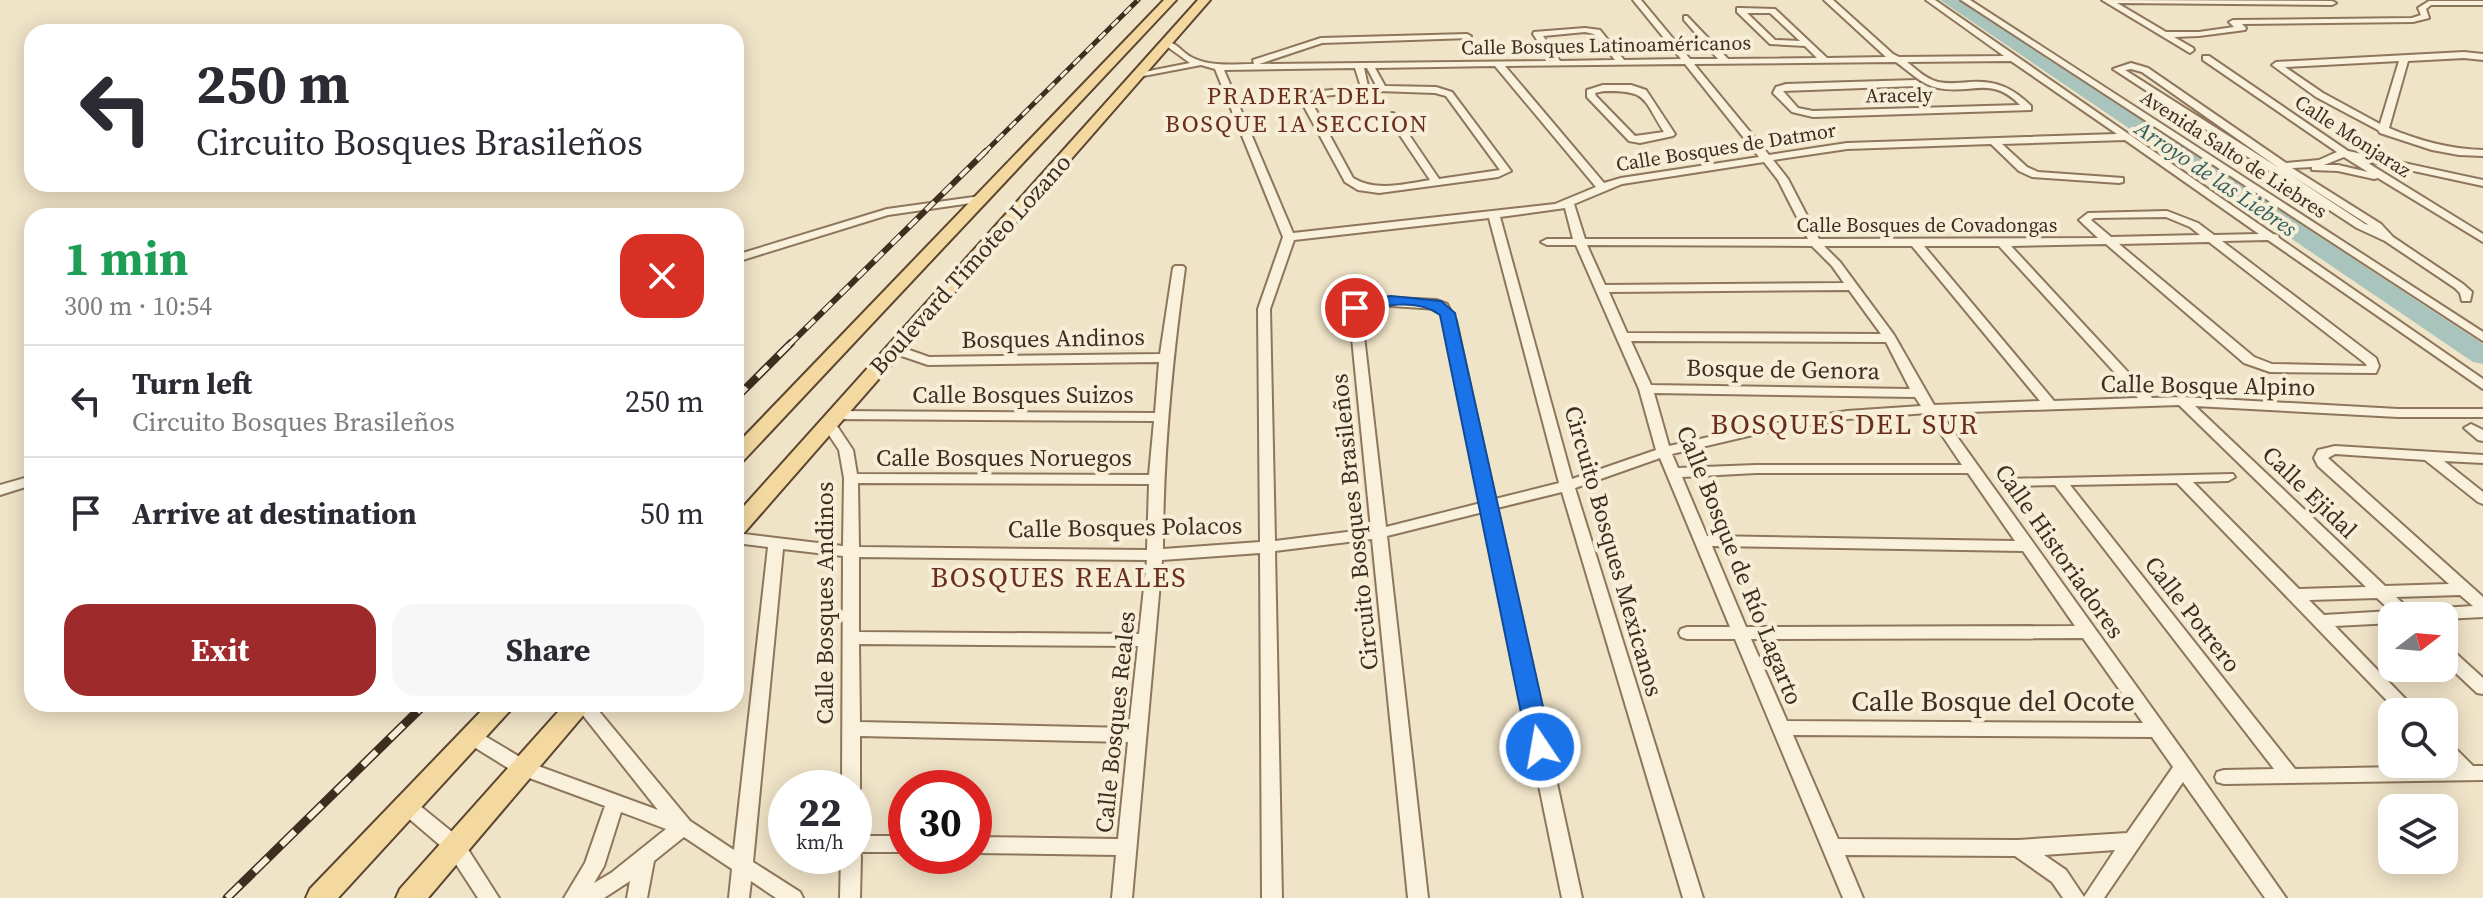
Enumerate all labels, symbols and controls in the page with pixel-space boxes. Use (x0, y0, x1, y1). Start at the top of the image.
street label: Calle Bosques Latinoaméricanos (1461, 28, 1751, 62)
text: 250 m (196, 45, 350, 122)
icon: left (64, 56, 168, 160)
district label: PRADERA DEL BOSQUE 1A SECCION (1165, 79, 1429, 140)
street label: Aracely (1865, 80, 1934, 110)
street label: Avenida Salto de Liebres (2135, 83, 2333, 225)
street label: Calle Monjaraz (2289, 88, 2417, 184)
water label: Arroyo de las Liebres (2128, 112, 2303, 243)
street label: Calle Bosques de Datmor (1614, 116, 1839, 178)
text: Circuito Bosques Brasileños (196, 118, 643, 167)
street label: Boulevard Timoteo Lozano (862, 146, 1078, 382)
street label: Calle Bosques de Covadongas (1797, 211, 2057, 239)
text: 1 min (64, 225, 189, 291)
button: close (620, 234, 704, 318)
pin (1321, 274, 1389, 342)
icon: arrive (1333, 286, 1377, 330)
text: 300 m · 10:54 (64, 288, 212, 324)
street label: Bosques Andinos (961, 320, 1145, 356)
street label: Bosque de Genora (1686, 351, 1881, 387)
text: Turn left (132, 363, 252, 404)
street label: Calle Bosque Alpino (2100, 367, 2316, 403)
street label: Circuito Bosques Brasileños (1322, 372, 1386, 672)
street label: Calle Bosques Suizos (912, 378, 1134, 411)
icon: left (64, 379, 108, 423)
text: 250 m (625, 381, 704, 422)
street label: Circuito Bosques Mexicanos (1557, 402, 1671, 700)
text: Circuito Bosques Brasileños (132, 404, 455, 440)
district label: BOSQUES DEL SUR (1711, 405, 1979, 443)
street label: Calle Bosque de Río Lagarto (1669, 421, 1811, 709)
street label: Calle Ejidal (2255, 438, 2365, 546)
street label: Calle Bosques Noruegos (876, 441, 1132, 474)
street label: Calle Historiadores (1987, 457, 2133, 645)
street label: Calle Bosques Andinos (808, 482, 841, 724)
icon: arrive (64, 491, 108, 535)
text: Arrive at destination (132, 493, 417, 534)
text: 50 m (640, 493, 704, 534)
street label: Calle Bosques Polacos (1007, 508, 1243, 546)
street label: Calle Potrero (2137, 549, 2249, 679)
district label: BOSQUES REALES (930, 558, 1188, 596)
north arrow (2378, 602, 2458, 682)
map controls (2378, 602, 2458, 874)
button: Exit (64, 604, 376, 696)
button: Share (392, 604, 704, 696)
street label: Calle Bosques Reales (1087, 609, 1143, 835)
street label: Calle Bosque del Ocote (1851, 682, 2135, 720)
button: search (2378, 698, 2458, 778)
position arrow (1498, 705, 1582, 789)
speed limit sign: 30 (888, 770, 992, 874)
text: 22 (798, 785, 842, 839)
button: layers (2378, 794, 2458, 874)
text: km/h (796, 828, 844, 856)

